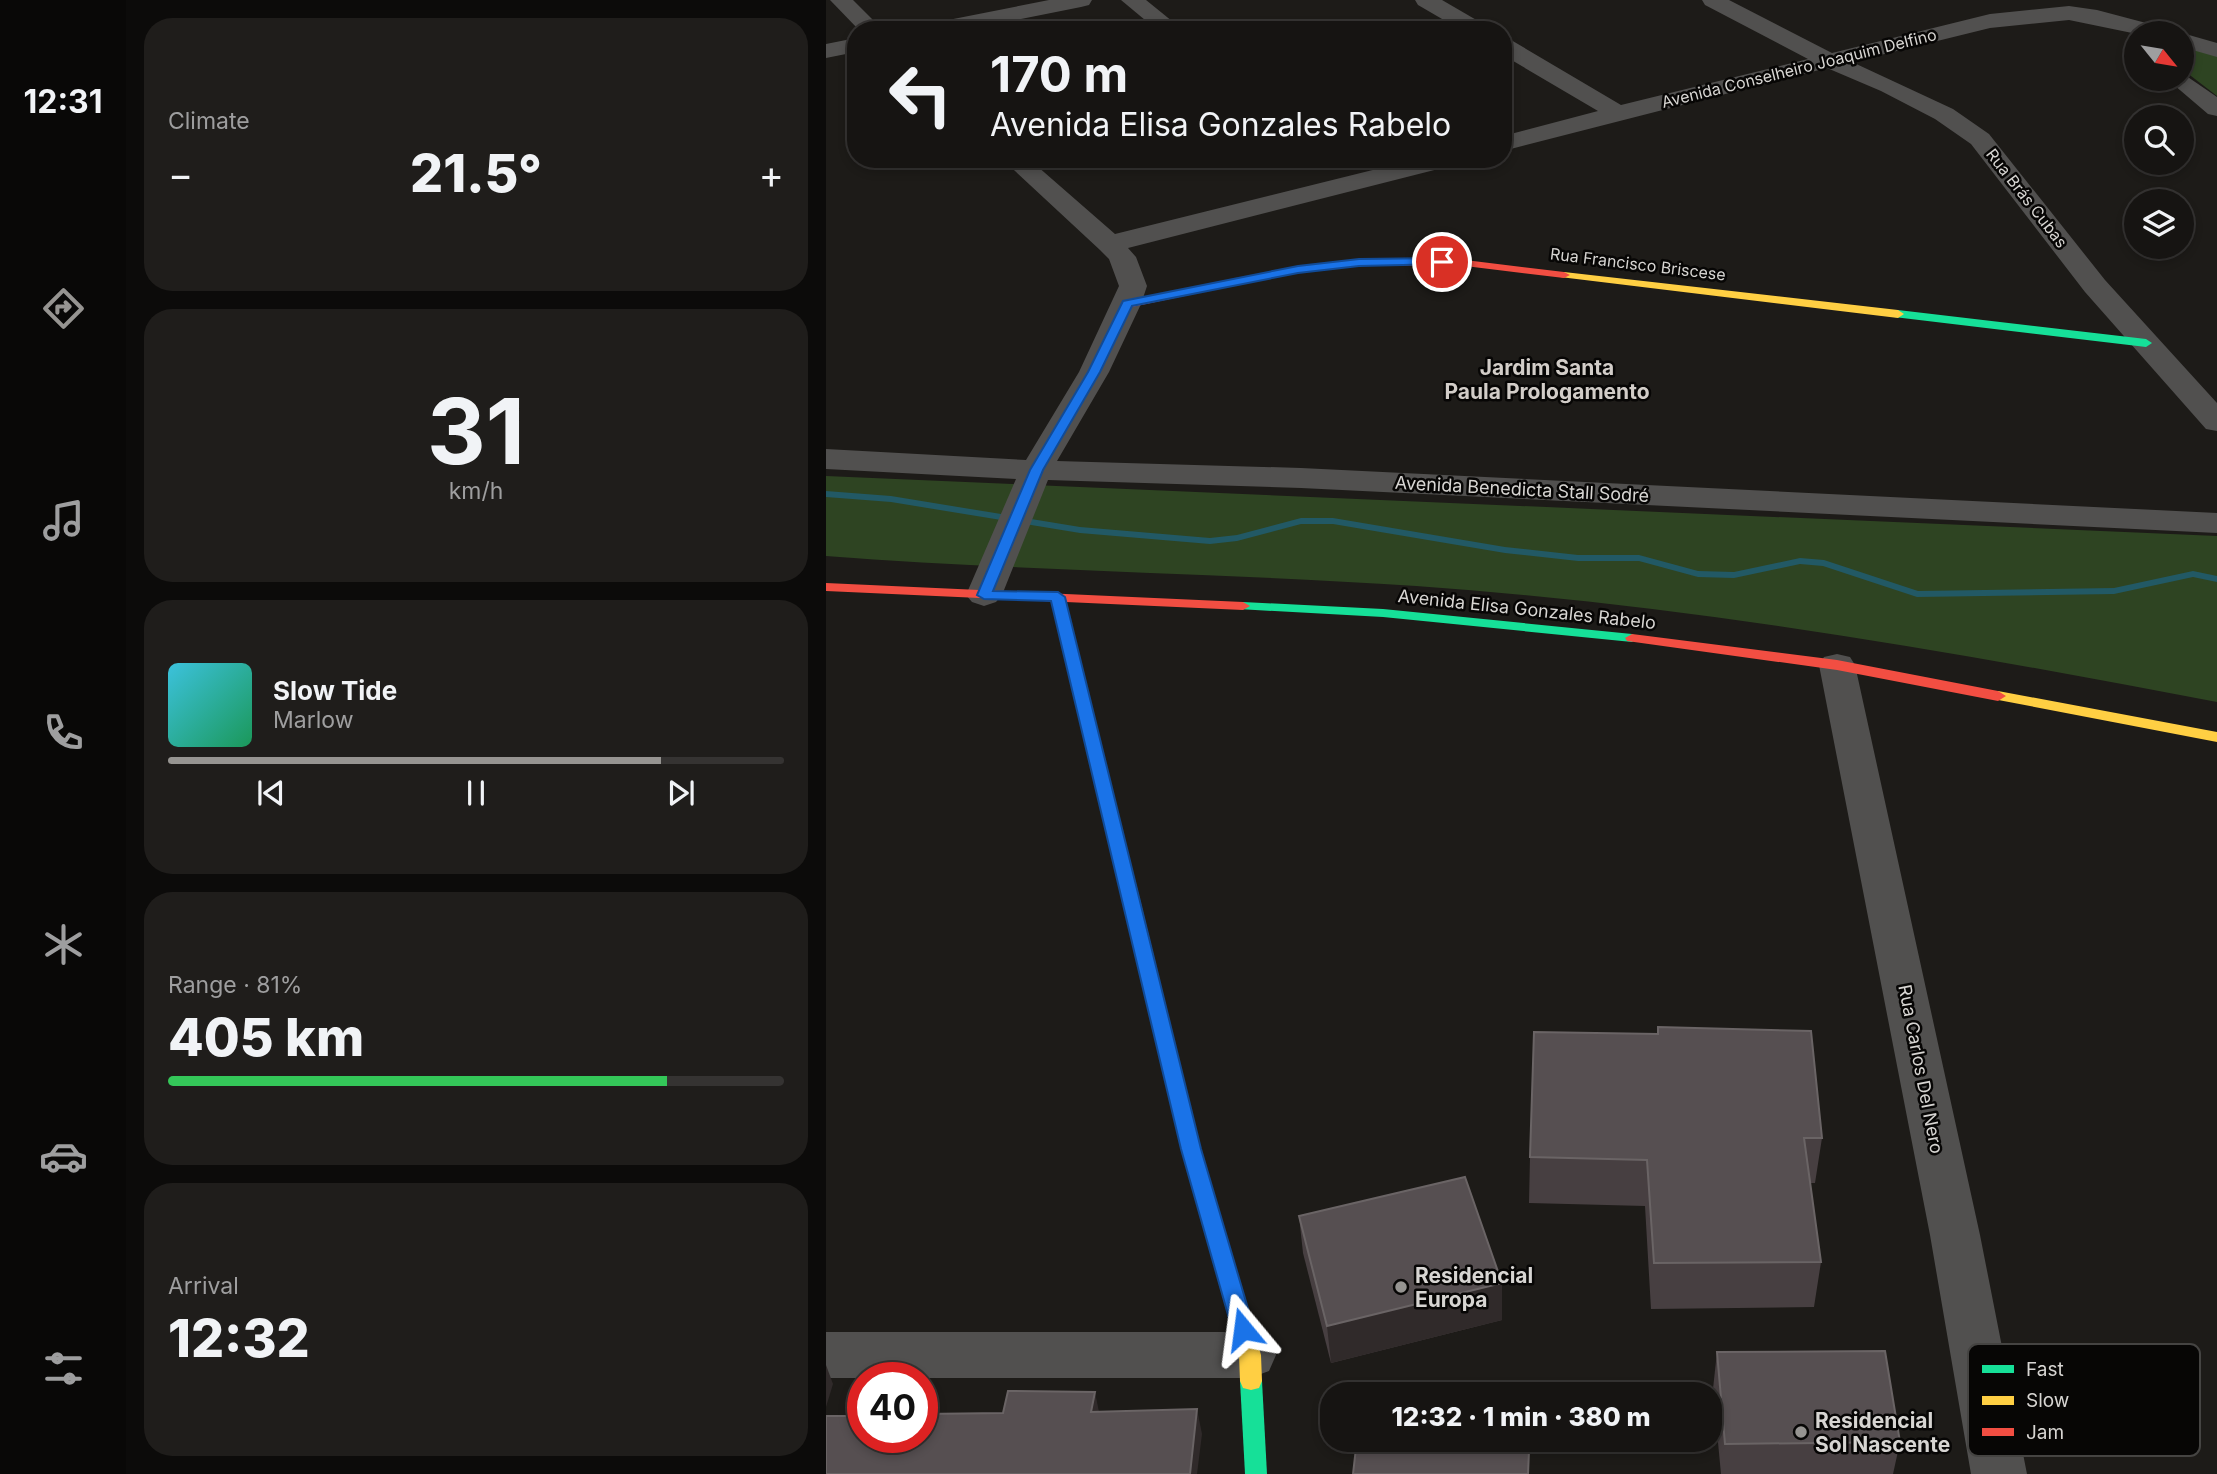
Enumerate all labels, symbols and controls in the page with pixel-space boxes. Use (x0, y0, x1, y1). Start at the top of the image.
north arrow (2124, 21, 2194, 91)
map controls (2124, 21, 2194, 259)
street label: Avenida Conselheiro Joaquim Delfino (1659, 24, 1939, 112)
text: 170 m (990, 45, 1128, 104)
icon: left (875, 49, 966, 140)
text: 12:31 (23, 82, 103, 121)
text: Avenida Elisa Gonzales Rabelo (990, 105, 1451, 144)
button: search (2124, 105, 2194, 175)
text: Climate (168, 107, 250, 135)
text: 21.5° (410, 142, 542, 205)
street label: Rua Brás Cubas (1982, 144, 2072, 252)
text: − (168, 151, 193, 197)
text: + (759, 151, 784, 197)
button: layers (2124, 189, 2194, 259)
pin (1412, 232, 1472, 292)
icon: arrive (1423, 243, 1461, 281)
street label: Rua Francisco Briscese (1549, 243, 1727, 285)
icon: directions (39, 284, 88, 333)
district label: Jardim Santa Paula Prologamento (1444, 355, 1650, 404)
text: 31 (427, 376, 525, 486)
street label: Avenida Benedicta Stall Sodré (1394, 472, 1650, 506)
text: km/h (449, 477, 503, 505)
icon: music (39, 496, 88, 545)
street label: Avenida Elisa Gonzales Rabelo (1397, 585, 1657, 633)
text: Slow Tide (273, 675, 397, 706)
text: Marlow (273, 706, 353, 734)
icon: phone (39, 708, 88, 757)
icon: previous (252, 774, 290, 812)
icon: pause (457, 774, 495, 812)
icon: next (662, 774, 700, 812)
icon: climate (39, 920, 88, 969)
text: Range · 81% (168, 971, 302, 999)
street label: Rua Carlos Del Nero (1894, 983, 1948, 1155)
text: 405 km (168, 1006, 364, 1069)
icon: car (39, 1132, 88, 1181)
place label: Residencial Europa (1415, 1263, 1533, 1312)
text: Arrival (168, 1272, 239, 1300)
marker: Residencial Europa (1393, 1279, 1409, 1295)
position arrow (1206, 1292, 1280, 1366)
text: 12:32 (168, 1307, 310, 1370)
icon: filters (39, 1344, 88, 1393)
legend (1968, 1344, 2200, 1456)
text: Fast (2026, 1358, 2064, 1381)
speed limit sign: 40 (847, 1362, 938, 1453)
text: Slow (2026, 1389, 2069, 1412)
text: 12:32 · 1 min · 380 m (1391, 1401, 1651, 1432)
place label: Residencial Sol Nascente (1815, 1408, 1950, 1457)
text: Jam (2026, 1421, 2064, 1444)
marker: Residencial Sol Nascente (1793, 1424, 1809, 1440)

